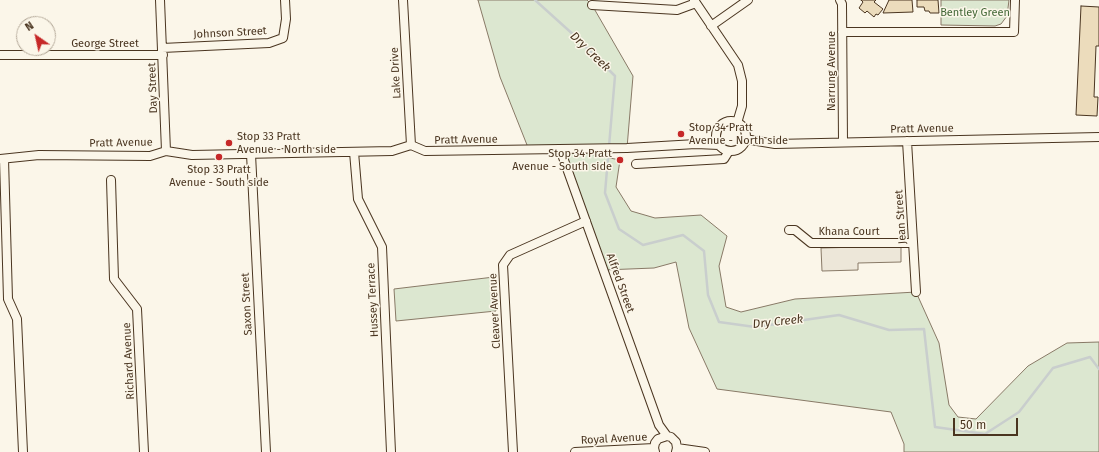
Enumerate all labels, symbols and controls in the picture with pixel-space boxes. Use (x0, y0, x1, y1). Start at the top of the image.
park label: Bentley Green (940, 6, 1010, 20)
north arrow (16, 16, 56, 56)
text: N (23, 19, 36, 34)
street label: Johnson Street (193, 24, 267, 42)
water label: Dry Creek (567, 29, 613, 75)
street label: Narrung Avenue (825, 31, 839, 111)
street label: George Street (71, 37, 139, 51)
street label: Lake Drive (388, 47, 404, 99)
street label: Day Street (146, 62, 160, 114)
place label: Stop 34 Pratt Avenue - North side (689, 121, 788, 147)
street label: Pratt Avenue (890, 122, 954, 136)
marker: Stop 34 Pratt Avenue - North side (676, 129, 686, 139)
place label: Stop 33 Pratt Avenue - North side (237, 130, 336, 156)
street label: Pratt Avenue (434, 133, 498, 147)
street label: Pratt Avenue (89, 136, 153, 150)
marker: Stop 33 Pratt Avenue - North side (224, 138, 234, 148)
place label: Stop 34 Pratt Avenue - South side (512, 147, 612, 173)
marker: Stop 33 Pratt Avenue - South side (214, 152, 224, 162)
marker: Stop 34 Pratt Avenue - South side (615, 155, 625, 165)
place label: Stop 33 Pratt Avenue - South side (169, 163, 269, 189)
street label: Jean Street (893, 189, 909, 245)
street label: Khana Court (818, 225, 880, 239)
street label: Alfred Street (603, 251, 637, 315)
street label: Hussey Terrace (364, 262, 382, 338)
street label: Saxon Street (239, 272, 255, 336)
street label: Cleaver Avenue (486, 273, 504, 349)
water label: Dry Creek (752, 312, 804, 332)
street label: Richard Avenue (120, 322, 138, 400)
scale bar (955, 410, 1020, 436)
text: 50 m (960, 418, 986, 432)
street label: Royal Avenue (580, 431, 648, 447)

